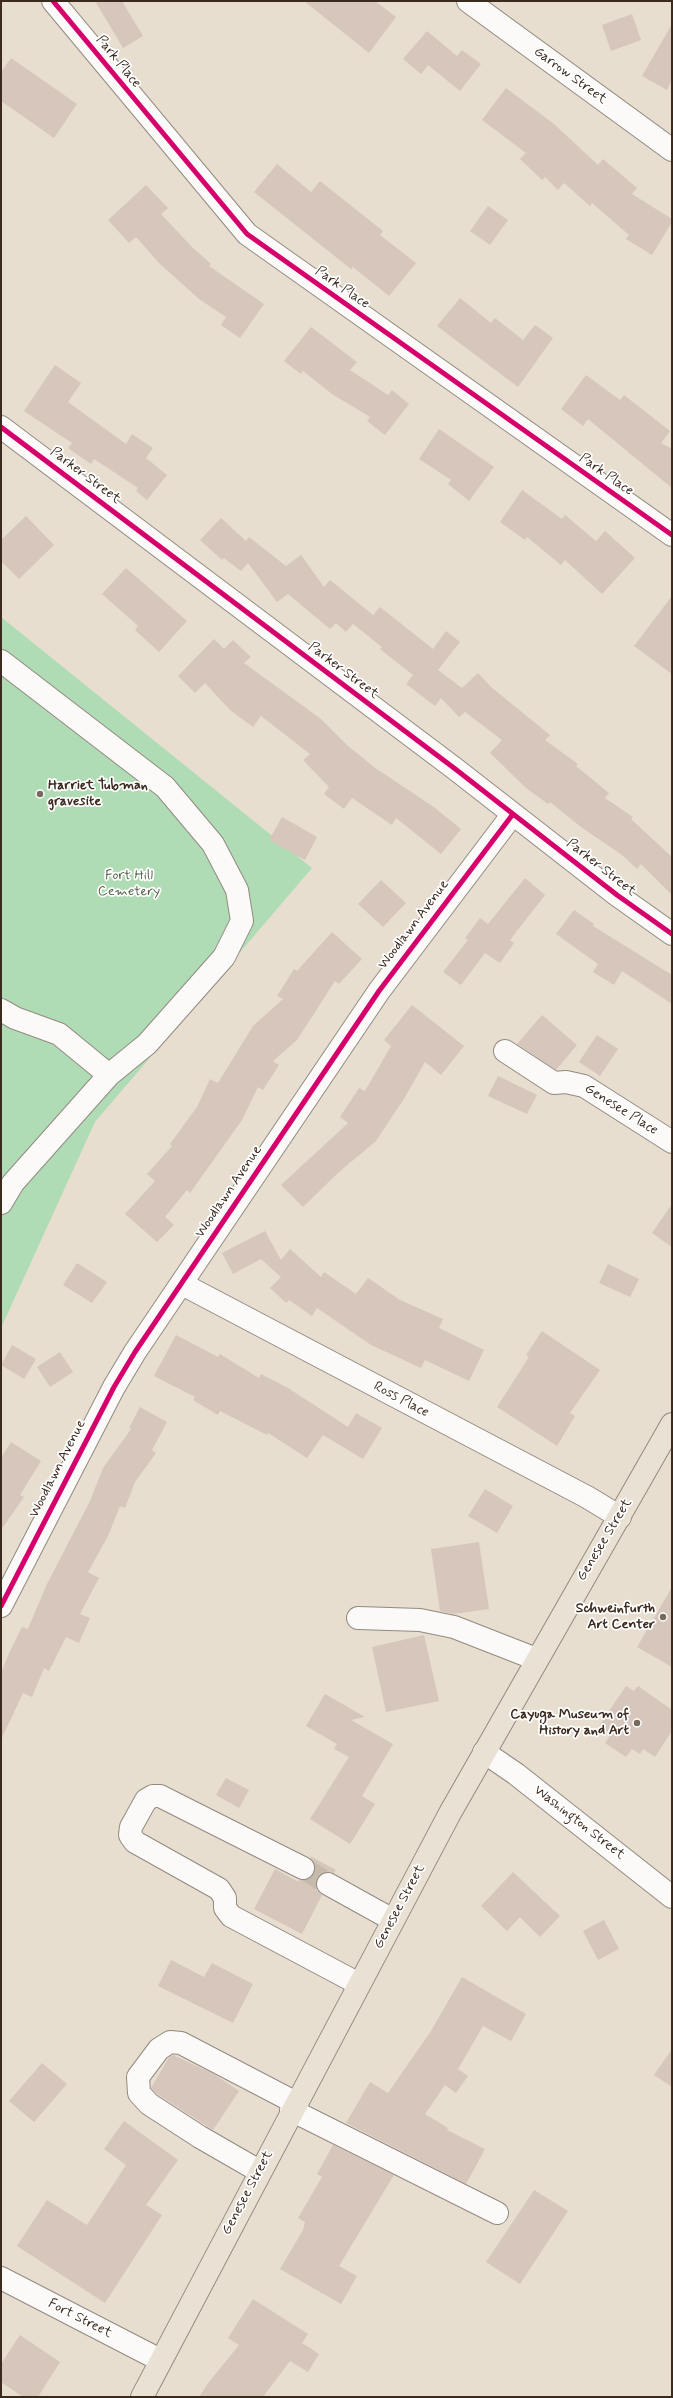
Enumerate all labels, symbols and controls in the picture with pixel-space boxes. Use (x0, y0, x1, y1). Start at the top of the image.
street label: Park Place (92, 32, 144, 92)
street label: Garrow Street (530, 44, 610, 108)
street label: Park Place (312, 263, 372, 313)
street label: Parker Street (46, 444, 124, 508)
street label: Park Place (576, 450, 636, 500)
street label: Parker Street (304, 639, 382, 703)
place label: Harriet Tubman gravesite (48, 778, 148, 810)
marker: Harriet Tubman gravesite (35, 789, 45, 799)
street label: Parker Street (563, 836, 639, 900)
park label: Fort Hill Cemetery (98, 868, 160, 900)
street label: Woodlawn Avenue (375, 877, 453, 973)
street label: Genesee Place (581, 1081, 661, 1139)
street label: Woodlawn Avenue (192, 1143, 266, 1241)
street label: Ross Place (370, 1378, 432, 1422)
street label: Woodlawn Avenue (26, 1417, 90, 1521)
street label: Genesee Street (574, 1496, 636, 1584)
place label: Schweinfurth Art Center (576, 1601, 655, 1634)
marker: Schweinfurth Art Center (658, 1612, 668, 1622)
place label: Cayuga Museum of History and Art (510, 1707, 629, 1740)
marker: Cayuga Museum of History and Art (632, 1718, 642, 1728)
street label: Washington Street (530, 1782, 628, 1864)
street label: Genesee Street (371, 1862, 429, 1952)
street label: Genesee Street (219, 2148, 277, 2238)
street label: Fort Street (45, 2296, 115, 2342)

